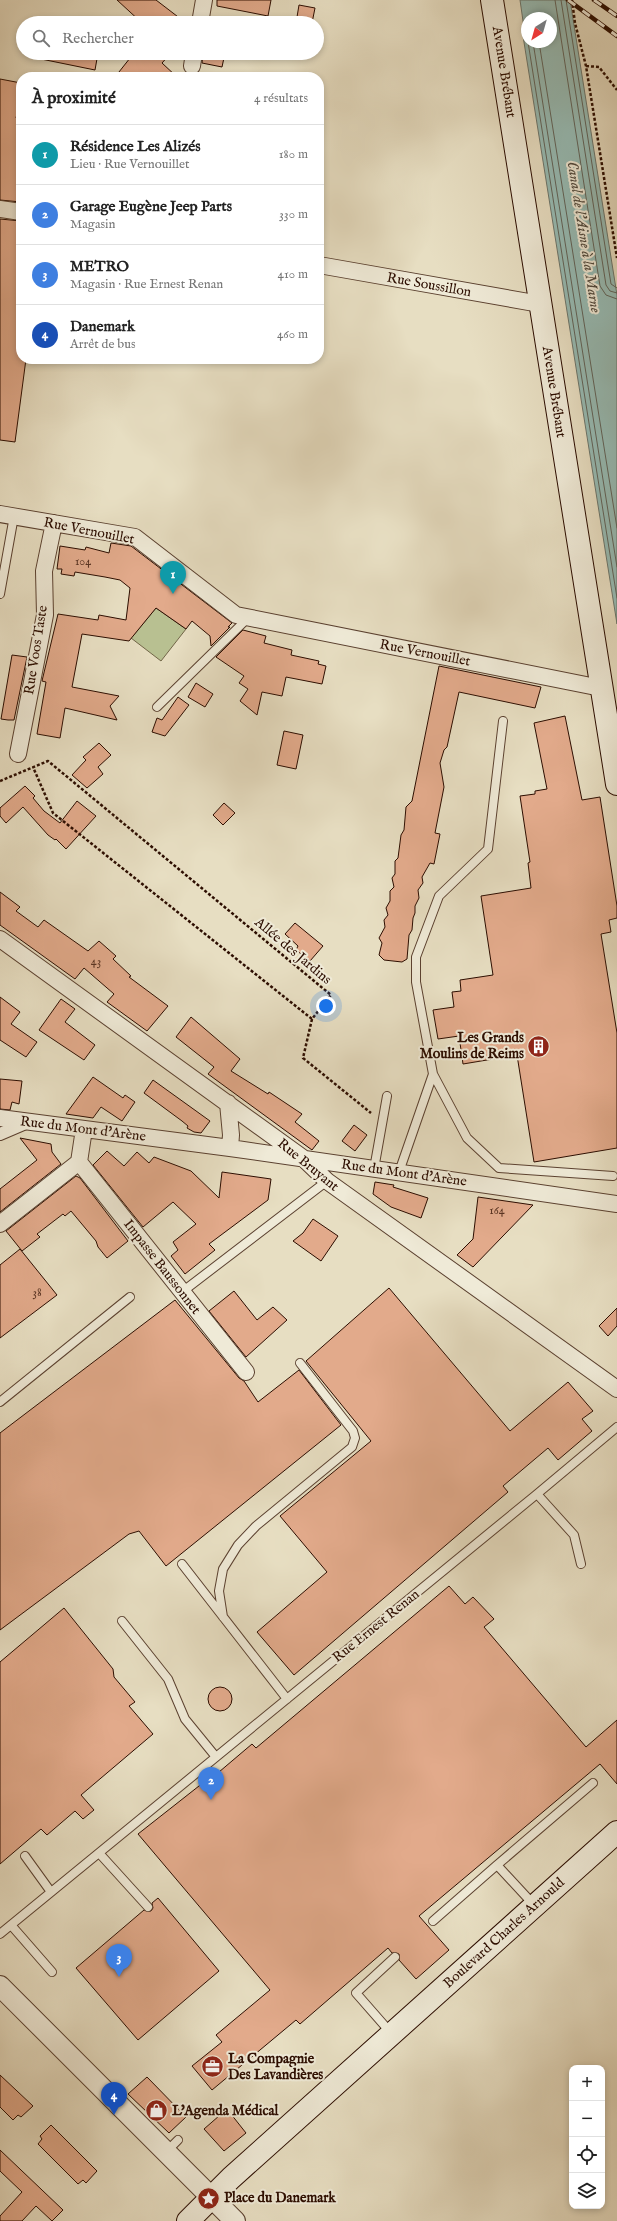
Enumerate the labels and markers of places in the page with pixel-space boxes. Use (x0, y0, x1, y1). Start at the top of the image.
pin: 1 (160, 561, 186, 594)
place label: Les Grands Moulins de Reims (420, 1029, 524, 1063)
building icon: Les Grands Moulins de Reims (526, 1033, 552, 1059)
pin: 2 (198, 1767, 224, 1800)
pin: 3 (106, 1944, 132, 1977)
place label: La Compagnie Des Lavandières (228, 2050, 323, 2084)
office icon: La Compagnie Des Lavandières (199, 2054, 225, 2080)
pin: 4 (101, 2082, 127, 2115)
shop icon: L'Agenda Médical (144, 2098, 170, 2124)
place label: L'Agenda Médical (172, 2102, 280, 2120)
place icon: Place du Danemark (195, 2185, 221, 2211)
place label: Place du Danemark (224, 2189, 336, 2207)

